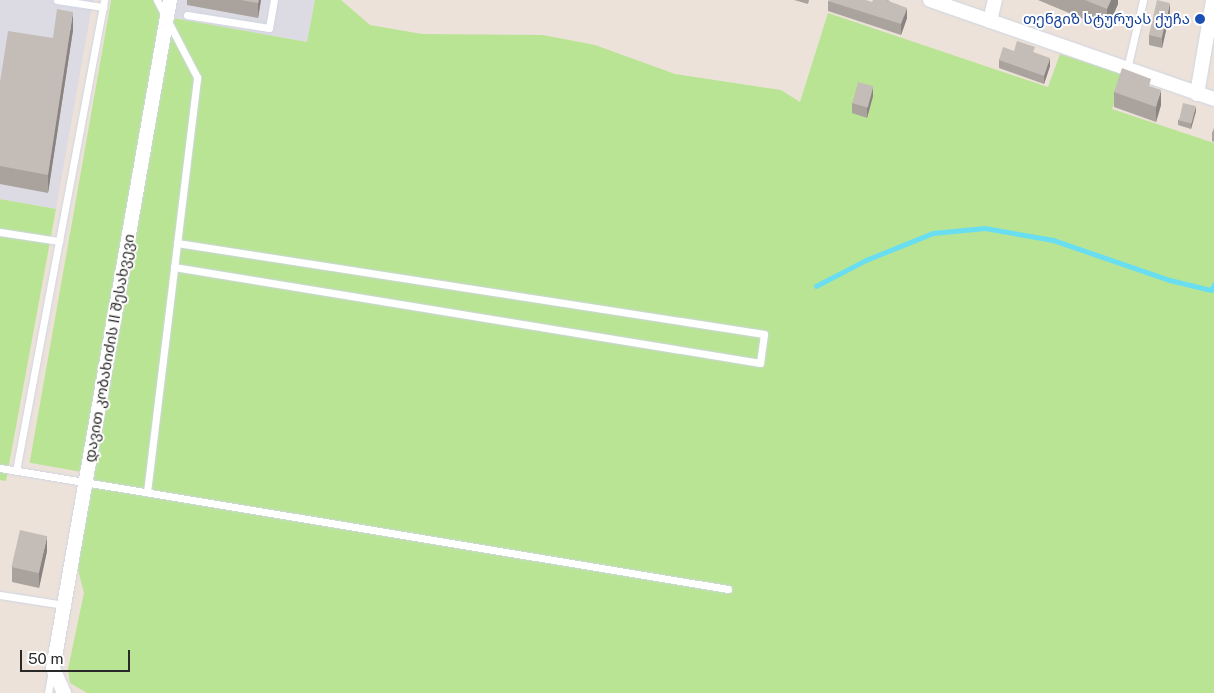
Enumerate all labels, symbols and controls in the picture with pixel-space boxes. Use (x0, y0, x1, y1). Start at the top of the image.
place label: თენგიზ სტურუას ქუჩა (1023, 10, 1190, 28)
marker: თენგიზ სტურუას ქუჩა (1194, 13, 1206, 25)
street label: დავით კობახიძის II შესახვევი (80, 232, 138, 464)
scale bar (22, 640, 132, 672)
text: 50 m (28, 650, 63, 667)

